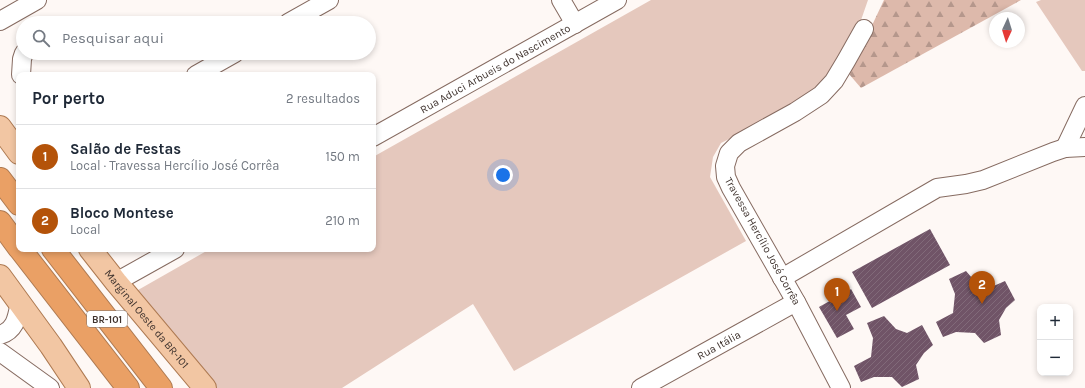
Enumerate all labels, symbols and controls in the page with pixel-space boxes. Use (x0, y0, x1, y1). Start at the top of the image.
north arrow (989, 12, 1025, 48)
search box (16, 16, 376, 60)
street label: Rua Aduci Arbueis do Nascimento (418, 22, 573, 116)
icon: search (30, 27, 52, 49)
text: Pesquisar aqui (62, 29, 164, 47)
text: Por perto (32, 88, 105, 108)
text: 2 resultados (286, 91, 360, 106)
text: Salão de Festas (70, 140, 181, 158)
text: 1 (43, 149, 47, 164)
text: 150 m (325, 149, 360, 164)
text: Local · Travessa Hercílio José Corrêa (70, 158, 279, 173)
your location (493, 165, 513, 185)
street label: Travessa Hercílio José Corrêa (722, 175, 803, 307)
text: Bloco Montese (70, 204, 174, 222)
text: 2 (41, 213, 49, 228)
text: 210 m (325, 213, 360, 228)
text: Local (70, 222, 101, 237)
street label: Marginal Oeste da BR-101 (102, 267, 191, 371)
pin: 2 (969, 271, 995, 304)
pin: 1 (824, 278, 850, 311)
map controls (1037, 304, 1073, 376)
button: + (1037, 304, 1073, 340)
road number: BR-101 (87, 311, 127, 327)
street label: Rua Itália (695, 328, 743, 363)
button: − (1037, 340, 1073, 376)

